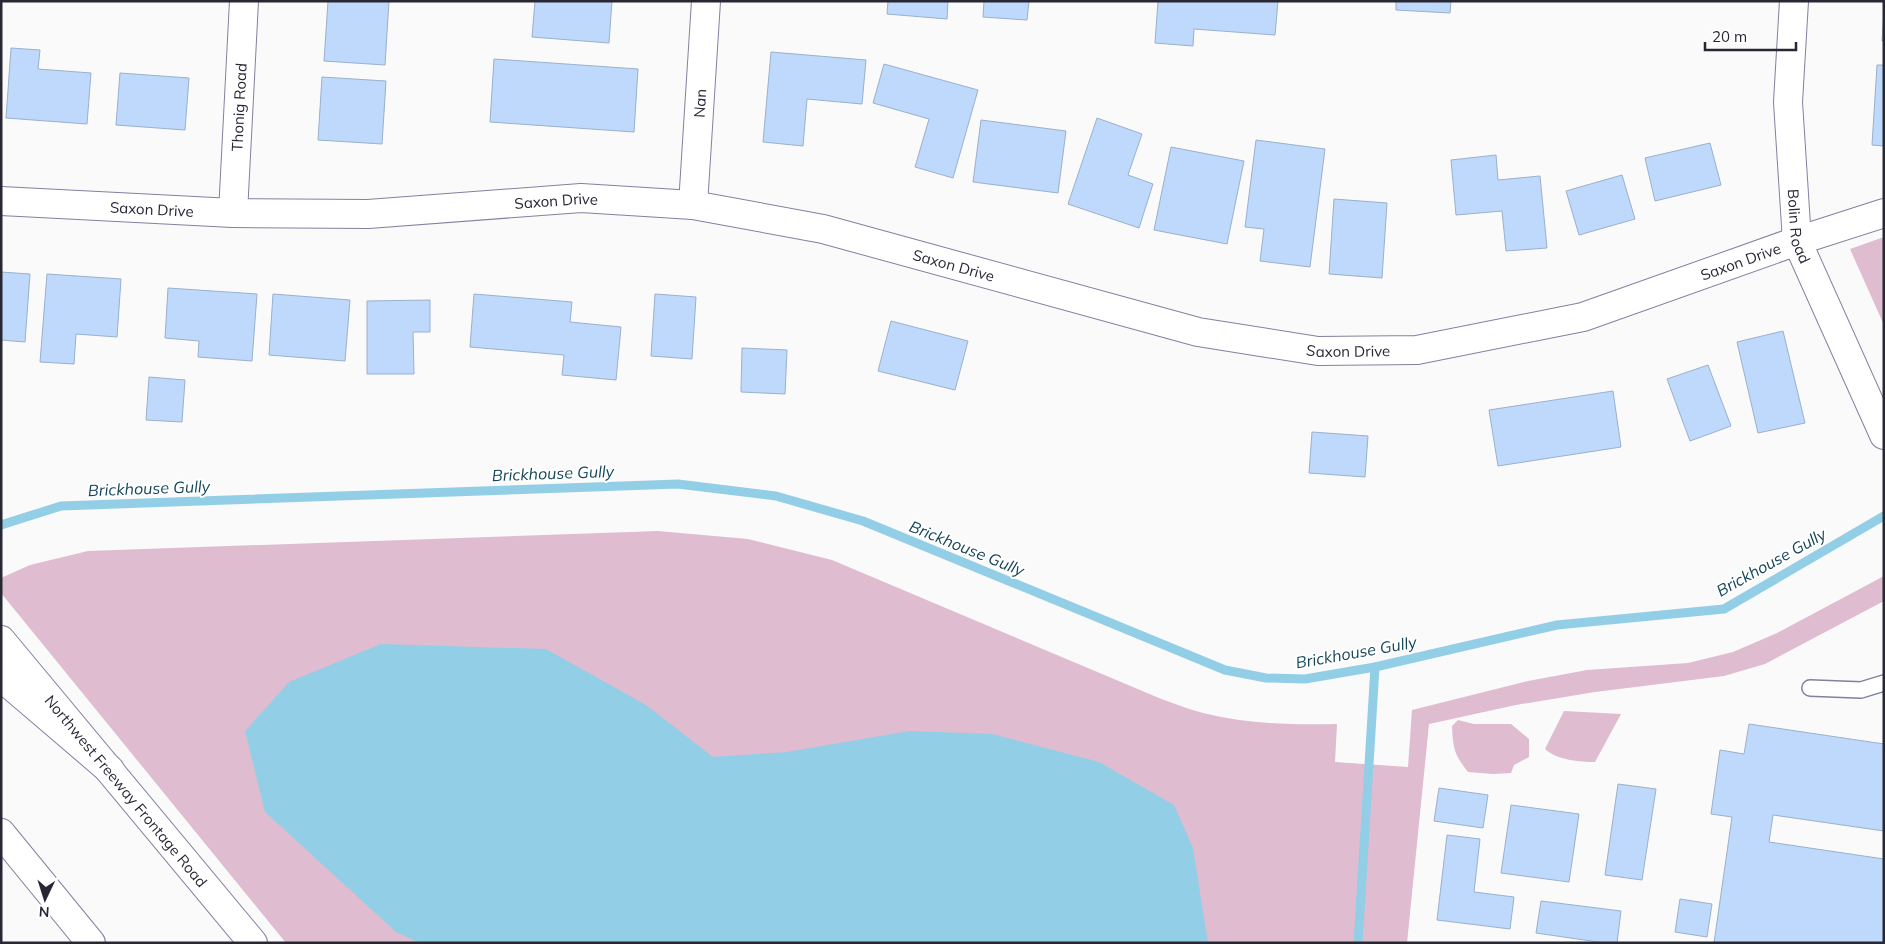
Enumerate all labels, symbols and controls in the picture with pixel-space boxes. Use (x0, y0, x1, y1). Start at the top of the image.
scale bar (1705, 20, 1796, 52)
text: 20 m (1712, 27, 1747, 46)
street label: Thonig Road (227, 62, 250, 152)
street label: Nan (689, 88, 710, 118)
street label: Saxon Drive (514, 188, 599, 212)
street label: Bolin Road (1784, 188, 1815, 266)
street label: Saxon Drive (109, 197, 194, 220)
street label: Saxon Drive (1698, 238, 1783, 284)
street label: Saxon Drive (911, 245, 997, 285)
street label: Saxon Drive (1305, 340, 1390, 361)
water label: Brickhouse Gully (492, 461, 615, 485)
water label: Brickhouse Gully (88, 476, 211, 500)
water label: Brickhouse Gully (907, 516, 1028, 580)
water label: Brickhouse Gully (1713, 523, 1830, 600)
water label: Brickhouse Gully (1294, 631, 1418, 672)
street label: Northwest Freeway Frontage Road (41, 691, 212, 891)
north arrow (20, 874, 70, 924)
text: N (38, 903, 50, 921)

